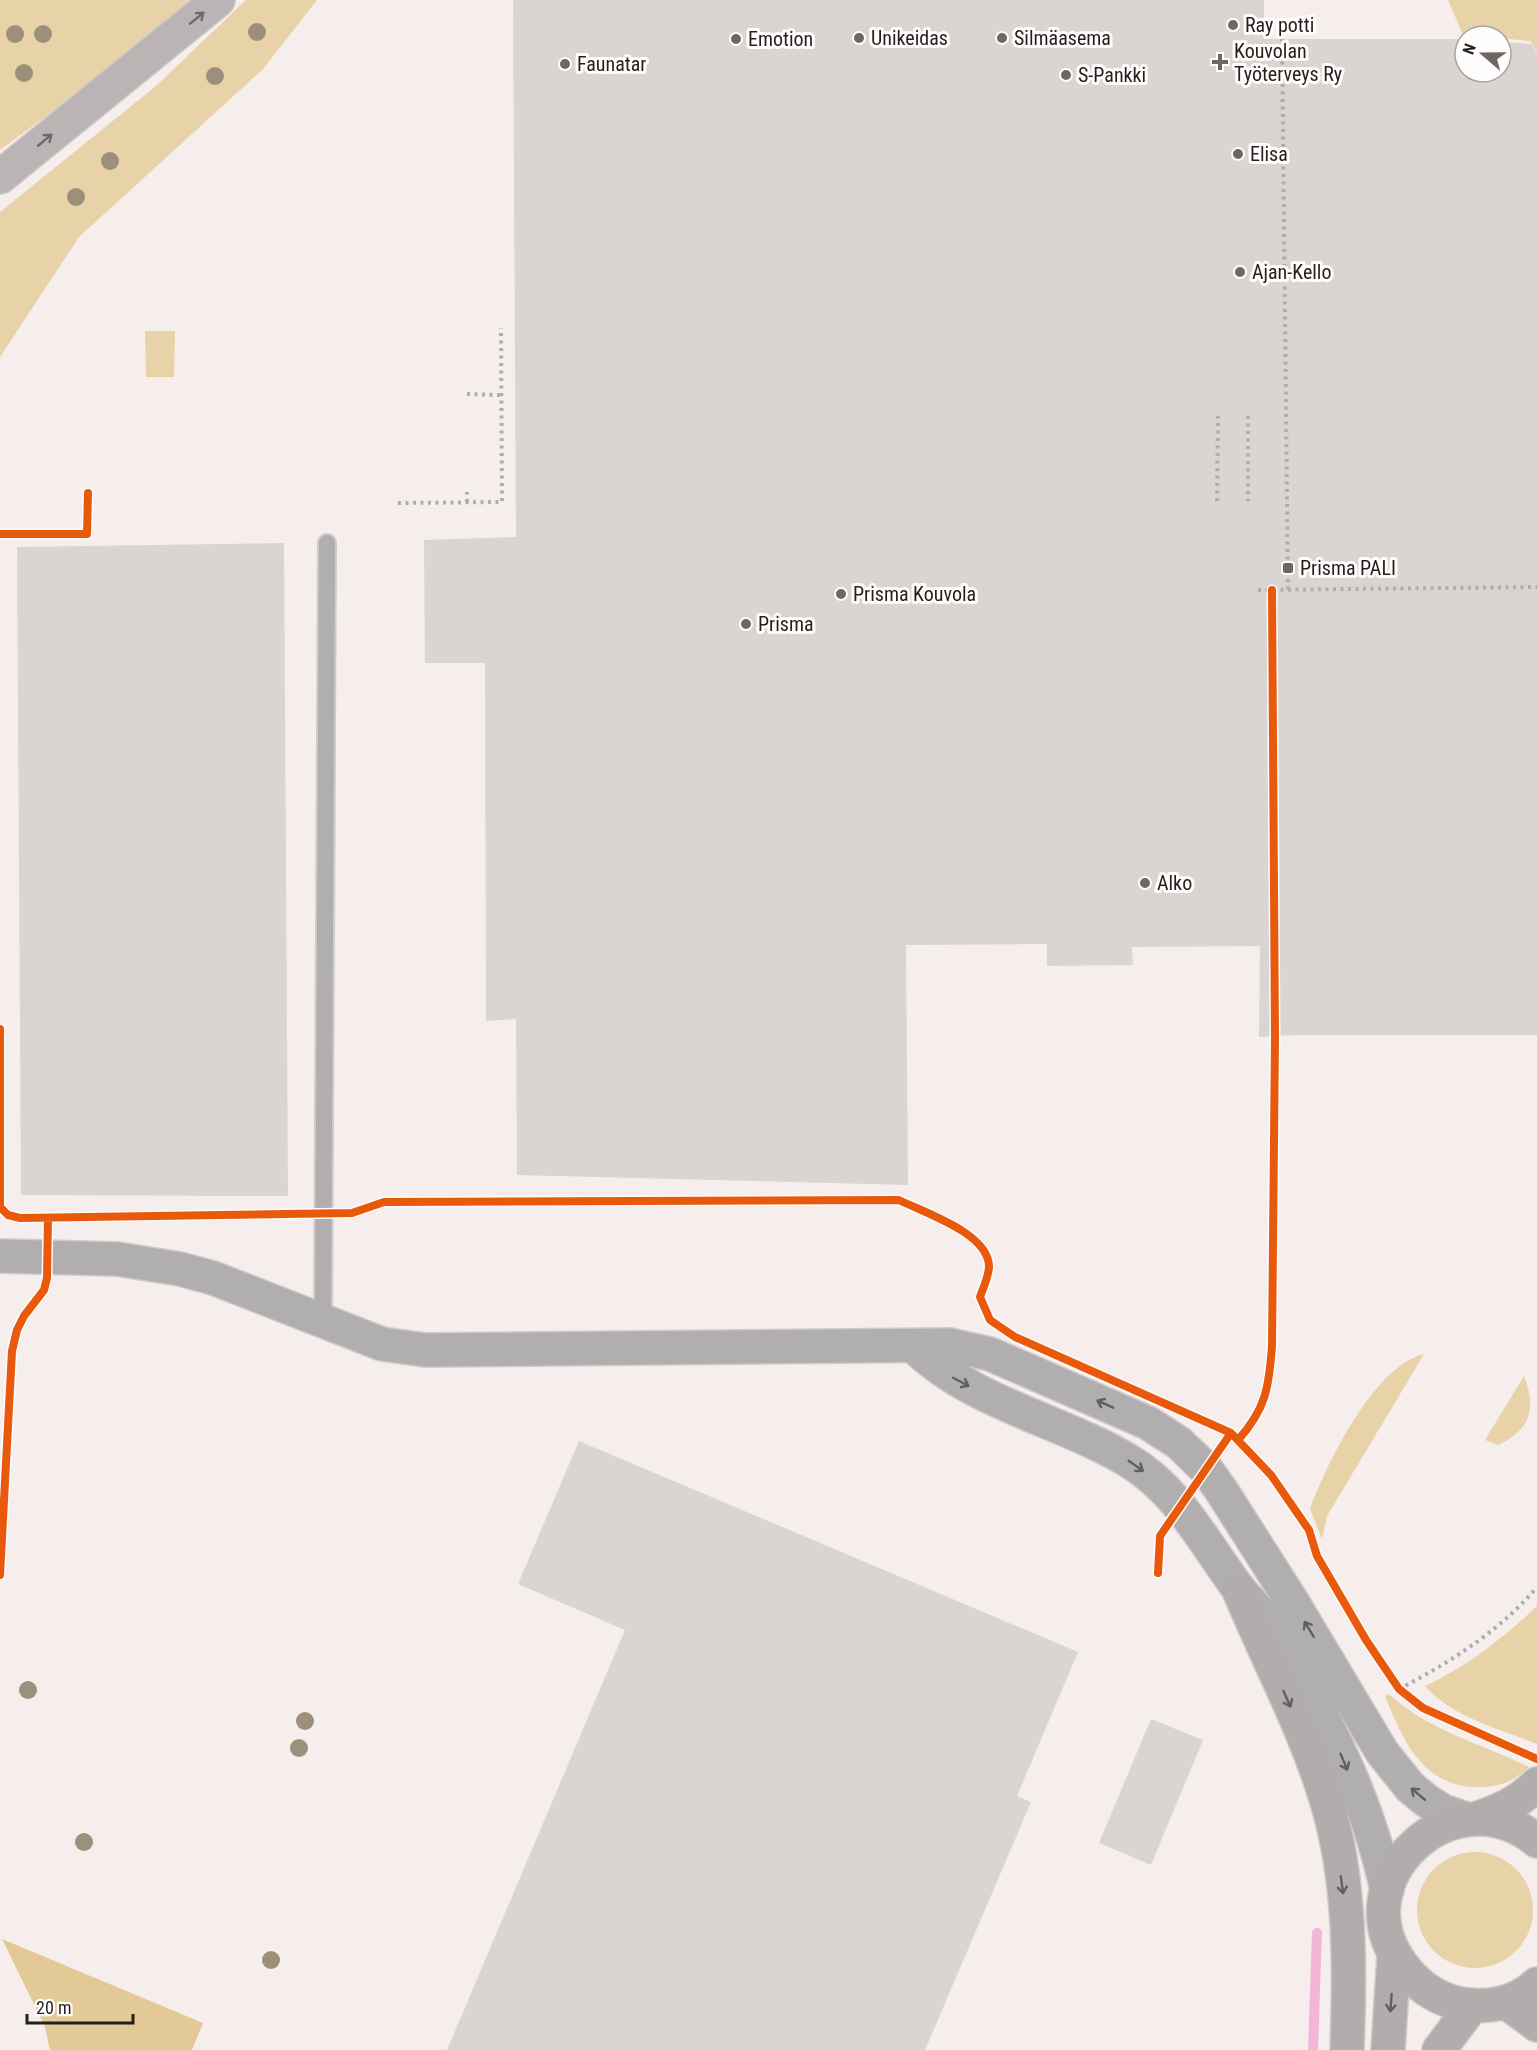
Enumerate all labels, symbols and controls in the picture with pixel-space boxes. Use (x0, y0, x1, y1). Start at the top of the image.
one-way arrow (189, 12, 205, 25)
place label: Ray potti (1245, 13, 1314, 37)
marker: Ray potti (1226, 18, 1240, 32)
north arrow (1453, 24, 1513, 84)
place label: Unikeidas (871, 26, 948, 50)
place label: Silmäasema (1014, 26, 1111, 50)
place label: Emotion (748, 27, 813, 51)
marker: Unikeidas (852, 31, 866, 45)
marker: Silmäasema (995, 31, 1009, 45)
marker: Emotion (729, 32, 743, 46)
place label: Kouvolan Työterveys Ry (1234, 39, 1342, 86)
text: N (1459, 41, 1480, 57)
place label: Faunatar (577, 52, 646, 76)
marker: Kouvolan Työterveys Ry (1211, 53, 1229, 71)
marker: Faunatar (558, 57, 572, 71)
place label: S-Pankki (1078, 63, 1146, 87)
marker: S-Pankki (1059, 68, 1073, 82)
one-way arrow (37, 133, 53, 146)
place label: Elisa (1250, 142, 1288, 166)
marker: Elisa (1231, 147, 1245, 161)
place label: Ajan-Kello (1252, 260, 1332, 284)
marker: Ajan-Kello (1233, 265, 1247, 279)
place label: Prisma PALI (1300, 556, 1396, 580)
marker: Prisma PALI (1281, 561, 1295, 575)
place label: Prisma Kouvola (853, 582, 976, 606)
marker: Prisma Kouvola (834, 587, 848, 601)
place label: Prisma (758, 612, 814, 636)
marker: Prisma (739, 617, 753, 631)
place label: Alko (1157, 871, 1192, 895)
marker: Alko (1138, 876, 1152, 890)
one-way arrow (951, 1376, 969, 1388)
one-way arrow (1096, 1397, 1114, 1409)
one-way arrow (1127, 1460, 1144, 1472)
one-way arrow (1303, 1621, 1315, 1638)
one-way arrow (1281, 1690, 1293, 1708)
one-way arrow (1339, 1753, 1351, 1771)
one-way arrow (1410, 1787, 1426, 1800)
one-way arrow (1337, 1875, 1348, 1894)
scale bar (27, 1987, 134, 2025)
one-way arrow (1386, 1992, 1397, 2012)
text: 20 m (36, 1997, 71, 2018)

